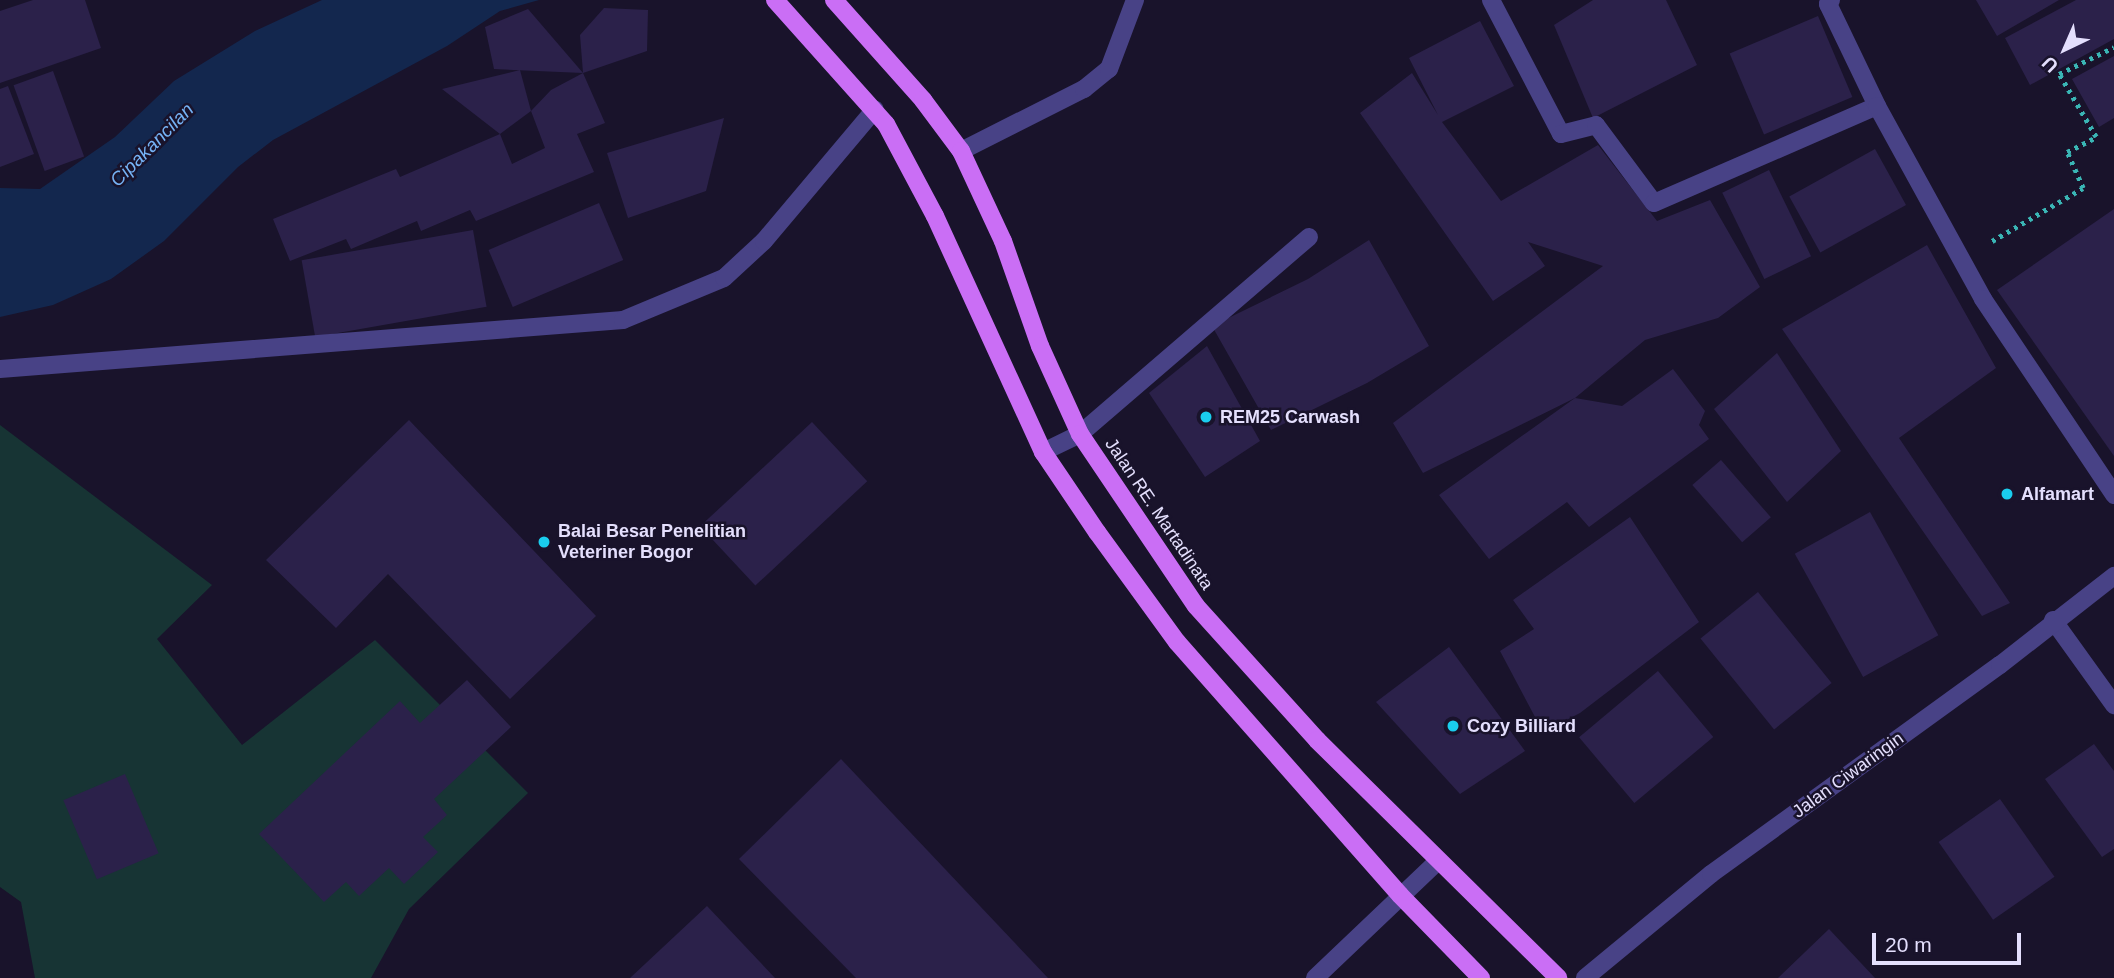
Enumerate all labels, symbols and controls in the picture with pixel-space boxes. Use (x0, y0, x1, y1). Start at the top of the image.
north arrow (2030, 14, 2100, 84)
text: U (2038, 52, 2062, 77)
water label: Cipakancilan (105, 98, 199, 192)
place label: REM25 Carwash (1220, 406, 1360, 428)
marker: REM25 Carwash (1198, 409, 1214, 425)
street label: Jalan RE. Martadinata (1100, 434, 1218, 594)
place label: Alfamart (2021, 483, 2094, 505)
marker: Alfamart (1999, 486, 2015, 502)
place label: Balai Besar Penelitian Veteriner Bogor (558, 521, 746, 564)
marker: Balai Besar Penelitian Veteriner Bogor (536, 534, 552, 550)
place label: Cozy Billiard (1467, 715, 1576, 737)
marker: Cozy Billiard (1445, 718, 1461, 734)
street label: Jalan Ciwaringin (1788, 727, 1908, 823)
scale bar (1876, 918, 2025, 962)
text: 20 m (1885, 933, 1932, 956)

